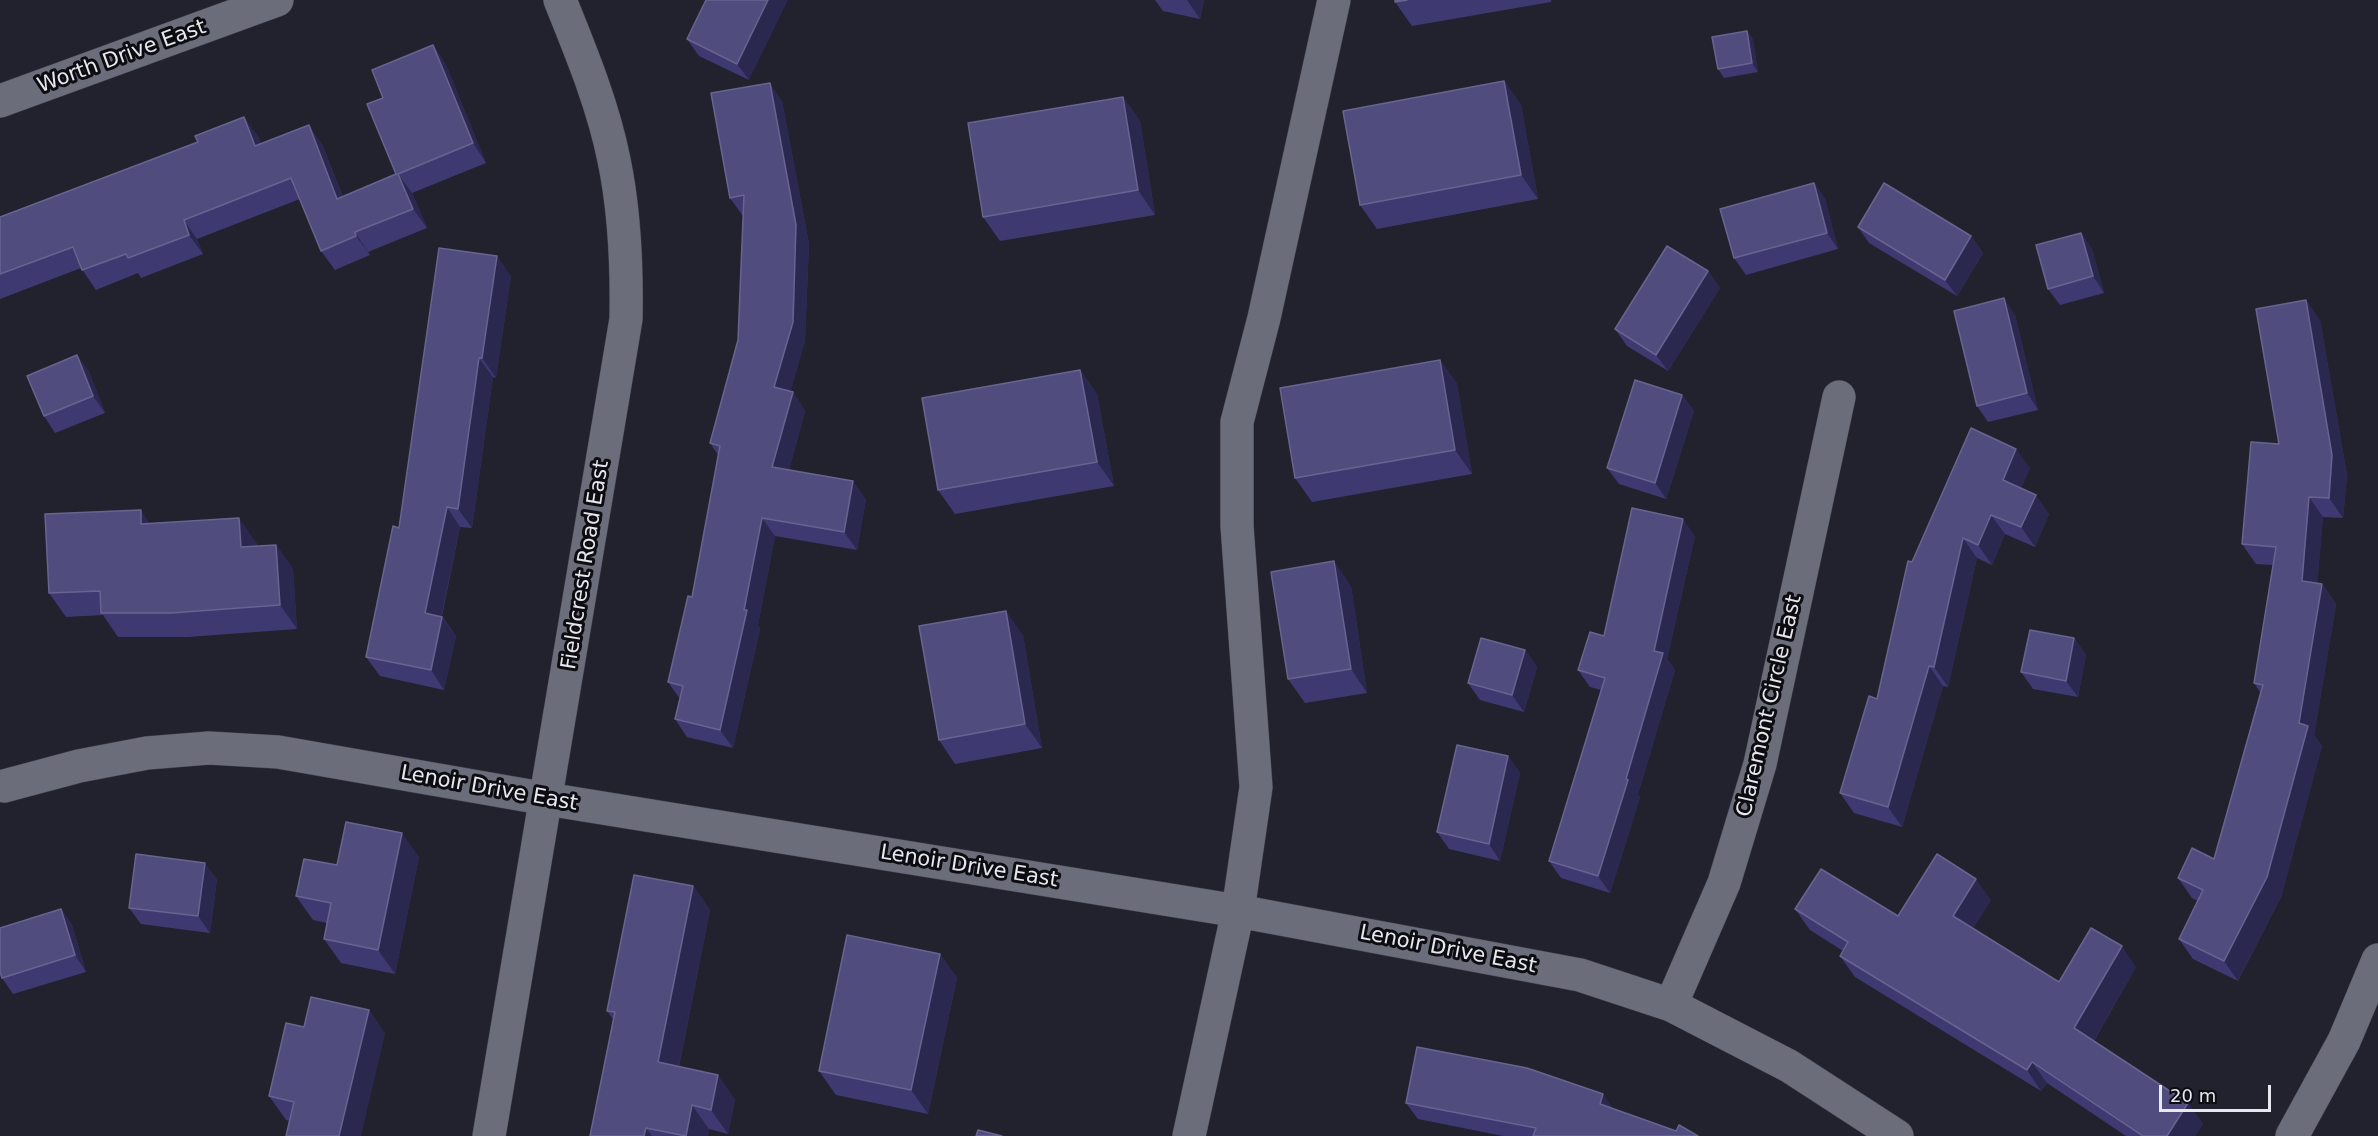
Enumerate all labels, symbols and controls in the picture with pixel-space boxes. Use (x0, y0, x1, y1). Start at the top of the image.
street label: Worth Drive East (34, 15, 210, 99)
street label: Fieldcrest Road East (557, 459, 615, 671)
street label: Claremont Circle East (1732, 593, 1808, 819)
street label: Lenoir Drive East (398, 761, 580, 817)
street label: Lenoir Drive East (878, 841, 1060, 893)
street label: Lenoir Drive East (1357, 921, 1539, 979)
scale bar (2162, 1073, 2274, 1111)
text: 20 m (2170, 1085, 2216, 1106)

